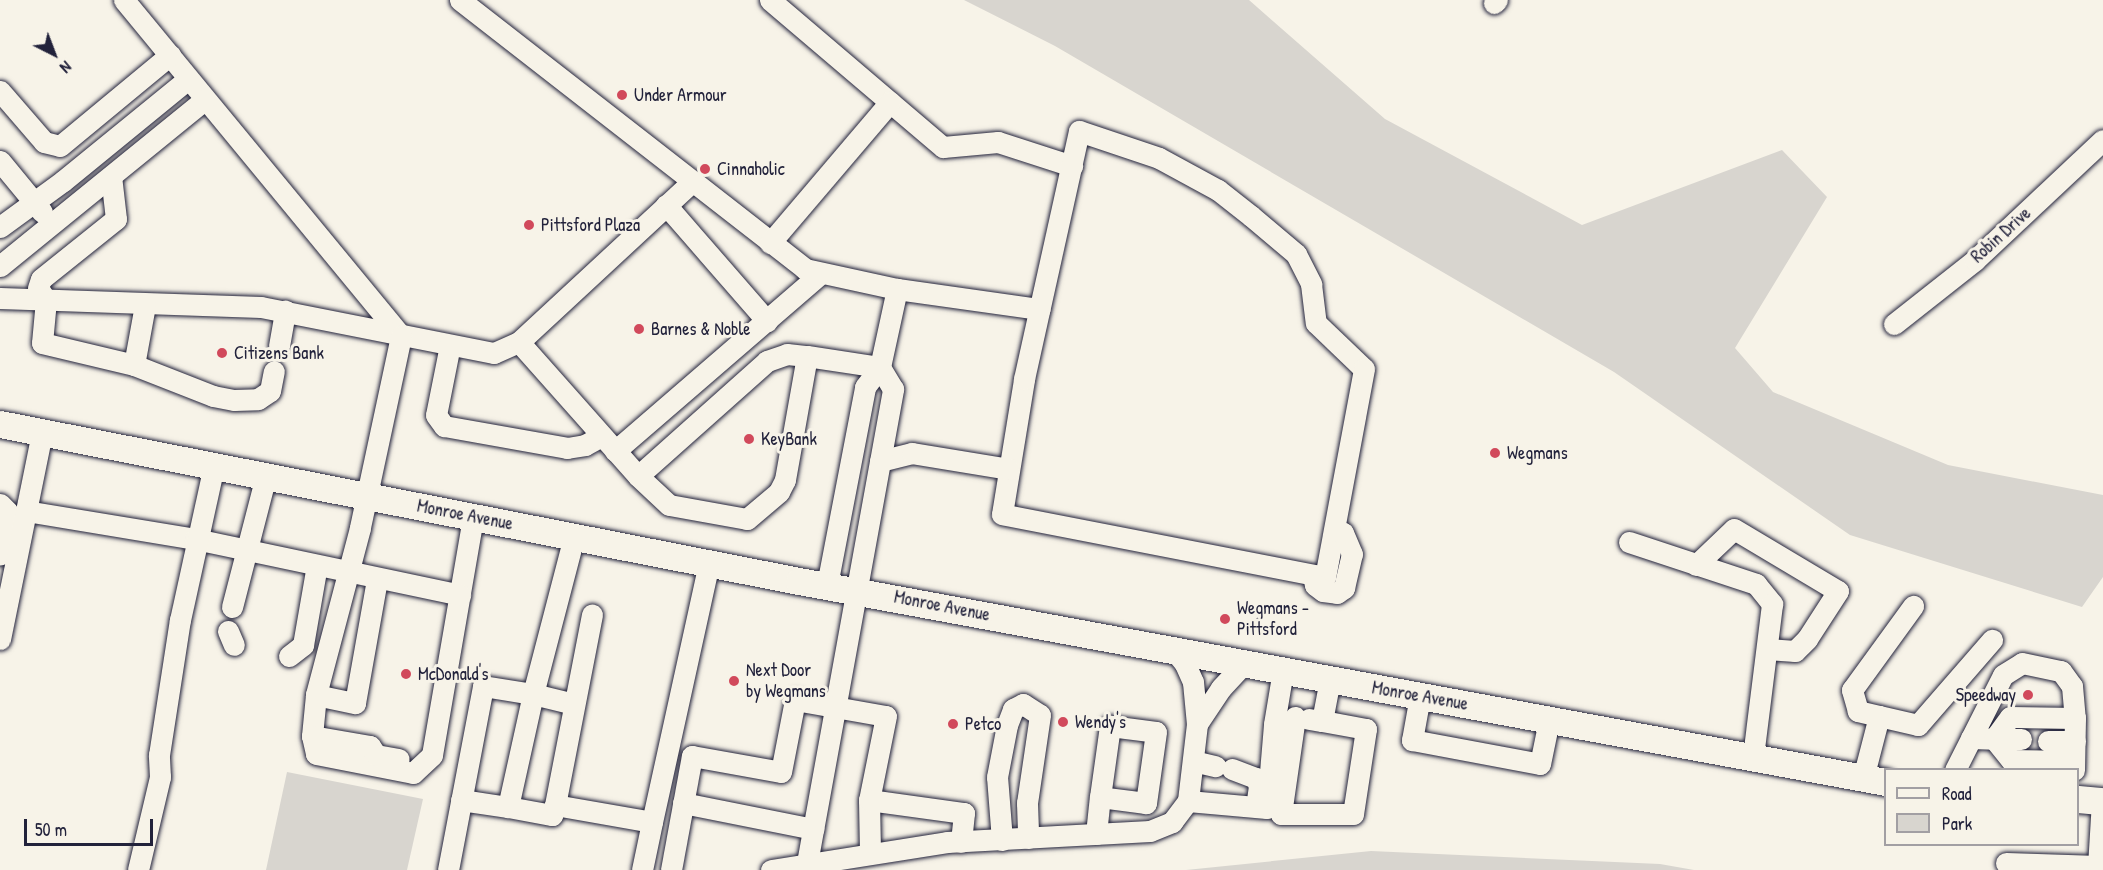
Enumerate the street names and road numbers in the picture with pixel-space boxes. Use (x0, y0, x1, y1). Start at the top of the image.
street label: Robin Drive (1967, 203, 2035, 267)
street label: Monroe Avenue (415, 495, 515, 535)
street label: Monroe Avenue (892, 586, 992, 626)
street label: Monroe Avenue (1370, 677, 1470, 715)

